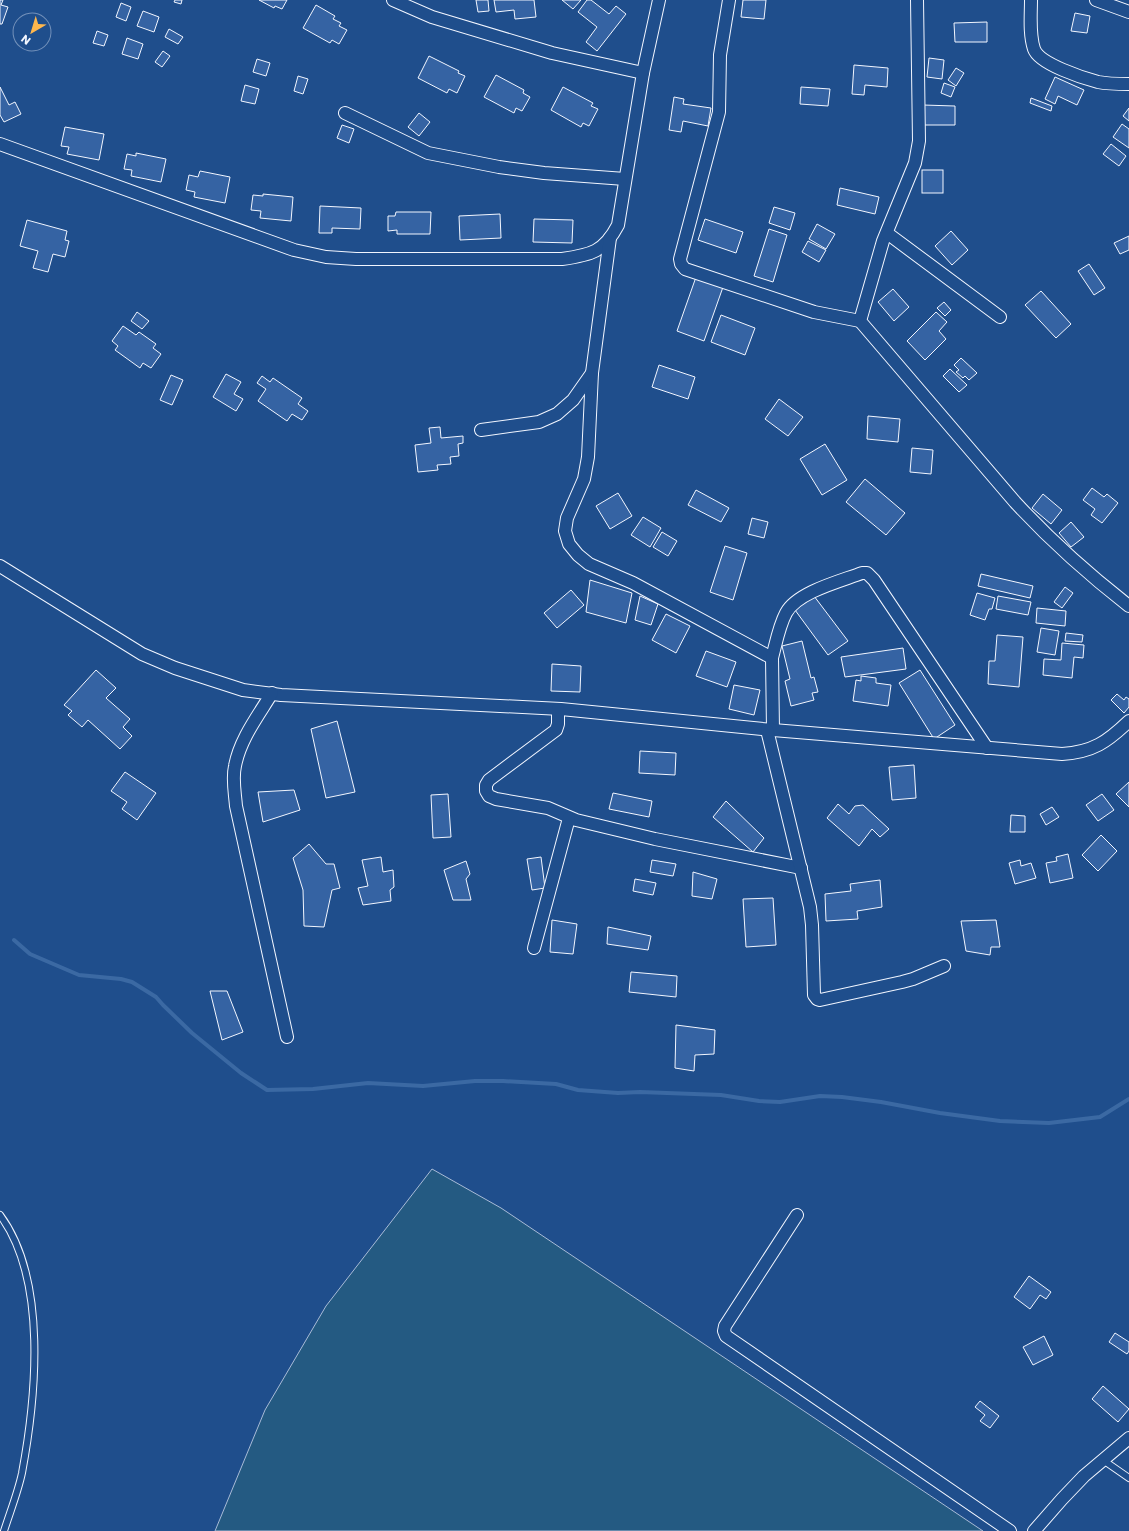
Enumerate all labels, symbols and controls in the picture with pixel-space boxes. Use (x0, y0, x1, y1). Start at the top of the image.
north arrow (12, 12, 52, 52)
text: N (18, 31, 34, 49)

